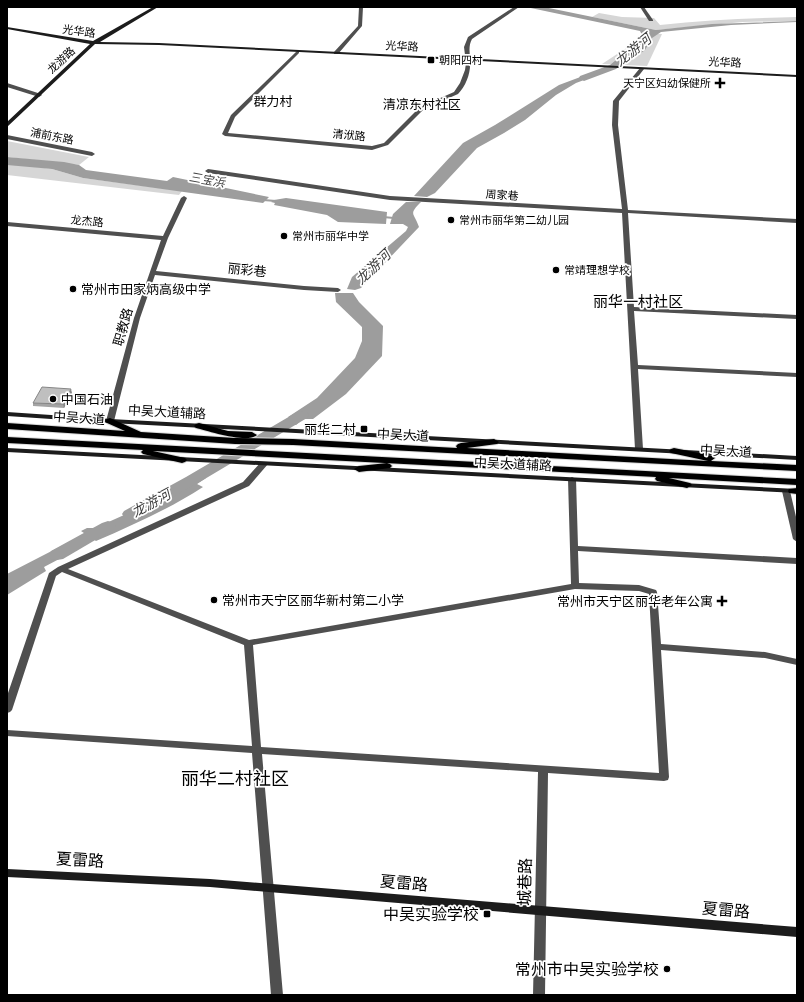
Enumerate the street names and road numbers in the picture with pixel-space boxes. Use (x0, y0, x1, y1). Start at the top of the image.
street label: 光华路 (62, 23, 96, 39)
street label: 光华路 (385, 39, 419, 53)
street label: 龙游路 (45, 44, 77, 76)
street label: 光华路 (708, 55, 742, 69)
street label: 浦前东路 (29, 126, 75, 146)
street label: 清洑路 (332, 128, 366, 142)
street label: 周家巷 (485, 188, 519, 202)
street label: 龙杰路 (70, 214, 104, 228)
street label: 丽彩巷 (227, 261, 267, 279)
street label: 职教路 (110, 306, 136, 348)
street label: 中吴大道辅路 (128, 402, 206, 422)
street label: 中吴大道 (53, 409, 105, 427)
street label: 中吴大道 (377, 426, 429, 444)
street label: 中吴大道 (700, 442, 752, 460)
street label: 中吴大道辅路 (474, 454, 552, 474)
street label: 夏雷路 (56, 850, 104, 870)
street label: 城巷路 (516, 858, 534, 906)
street label: 夏雷路 (379, 872, 429, 894)
street label: 夏雷路 (701, 899, 751, 921)

